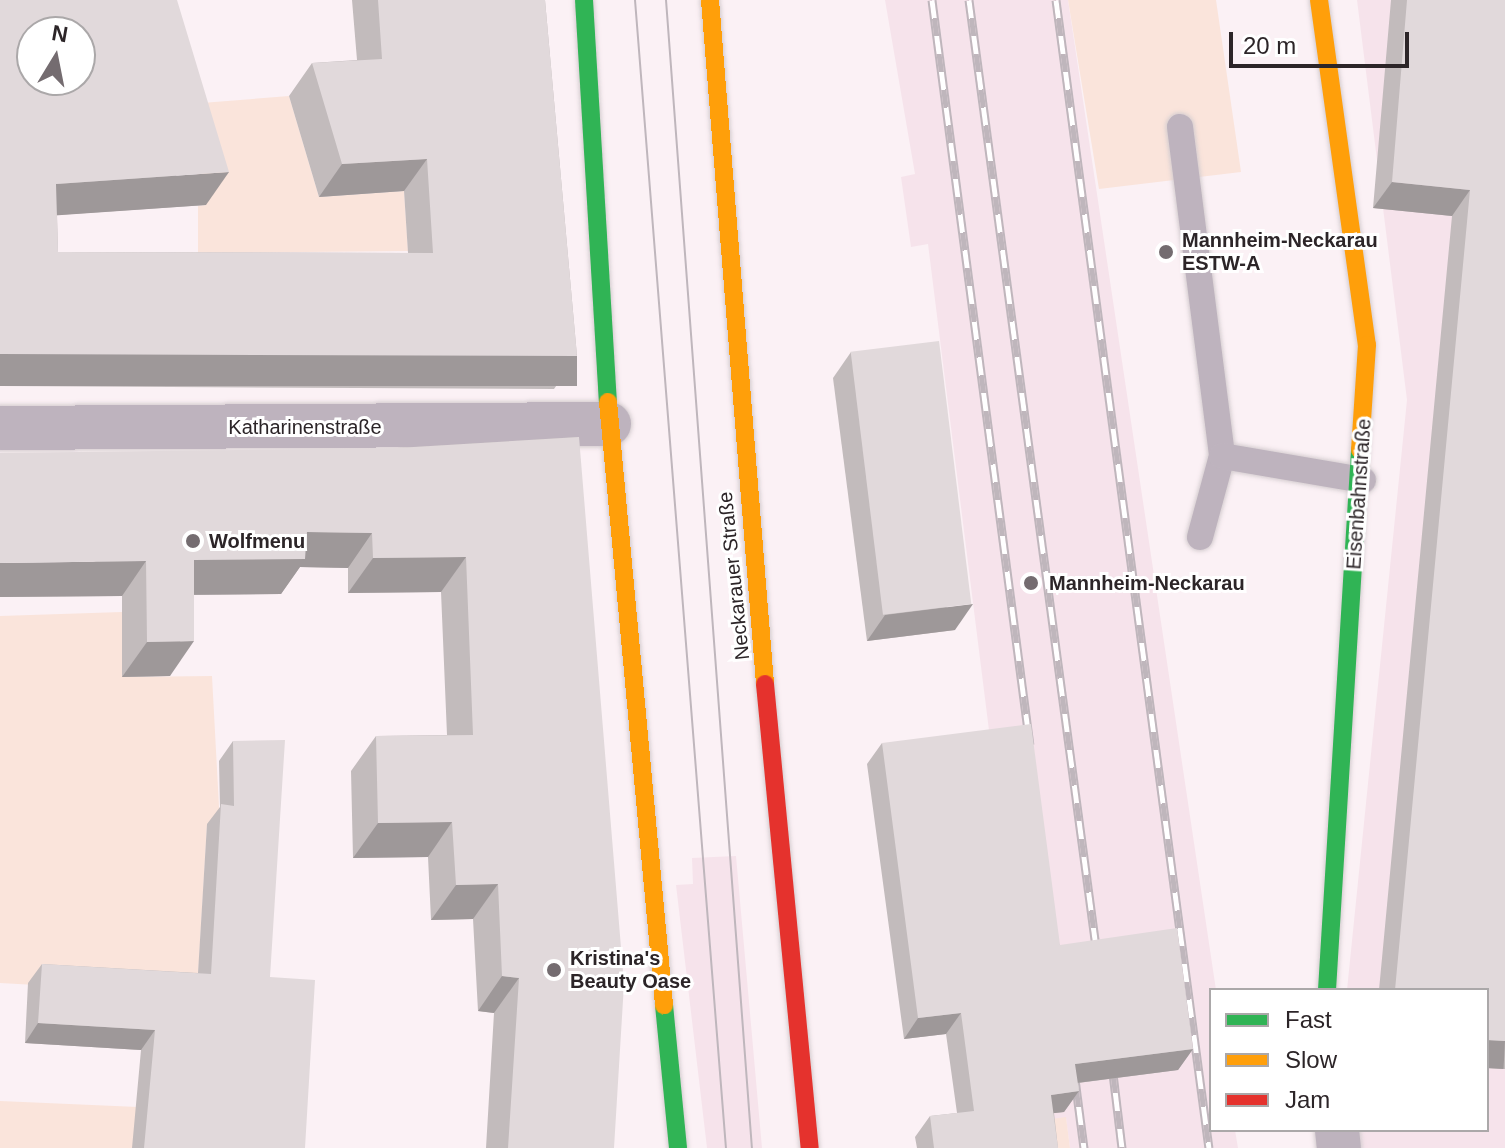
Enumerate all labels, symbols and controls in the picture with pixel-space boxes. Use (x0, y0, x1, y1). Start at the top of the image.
north arrow (16, 16, 96, 96)
scale bar (1233, 16, 1413, 66)
text: N (50, 20, 70, 48)
text: 20 m (1243, 32, 1296, 59)
place label: Mannheim-Neckarau ESTW-A (1182, 228, 1378, 275)
marker: Mannheim-Neckarau ESTW-A (1157, 243, 1175, 261)
street label: Katharinenstraße (228, 415, 382, 439)
street label: Eisenbahnstraße (1342, 418, 1376, 570)
street label: Neckarauer Straße (713, 491, 755, 661)
place label: Wolfmenu (209, 529, 305, 553)
marker: Wolfmenu (184, 532, 202, 550)
place label: Mannheim-Neckarau (1049, 571, 1245, 595)
marker: Mannheim-Neckarau (1020, 572, 1042, 594)
place label: Kristina's Beauty Oase (570, 946, 691, 993)
marker: Kristina's Beauty Oase (545, 961, 563, 979)
legend (1209, 988, 1489, 1132)
text: Fast (1285, 1006, 1332, 1033)
text: Slow (1285, 1046, 1337, 1073)
text: Jam (1285, 1086, 1330, 1113)

